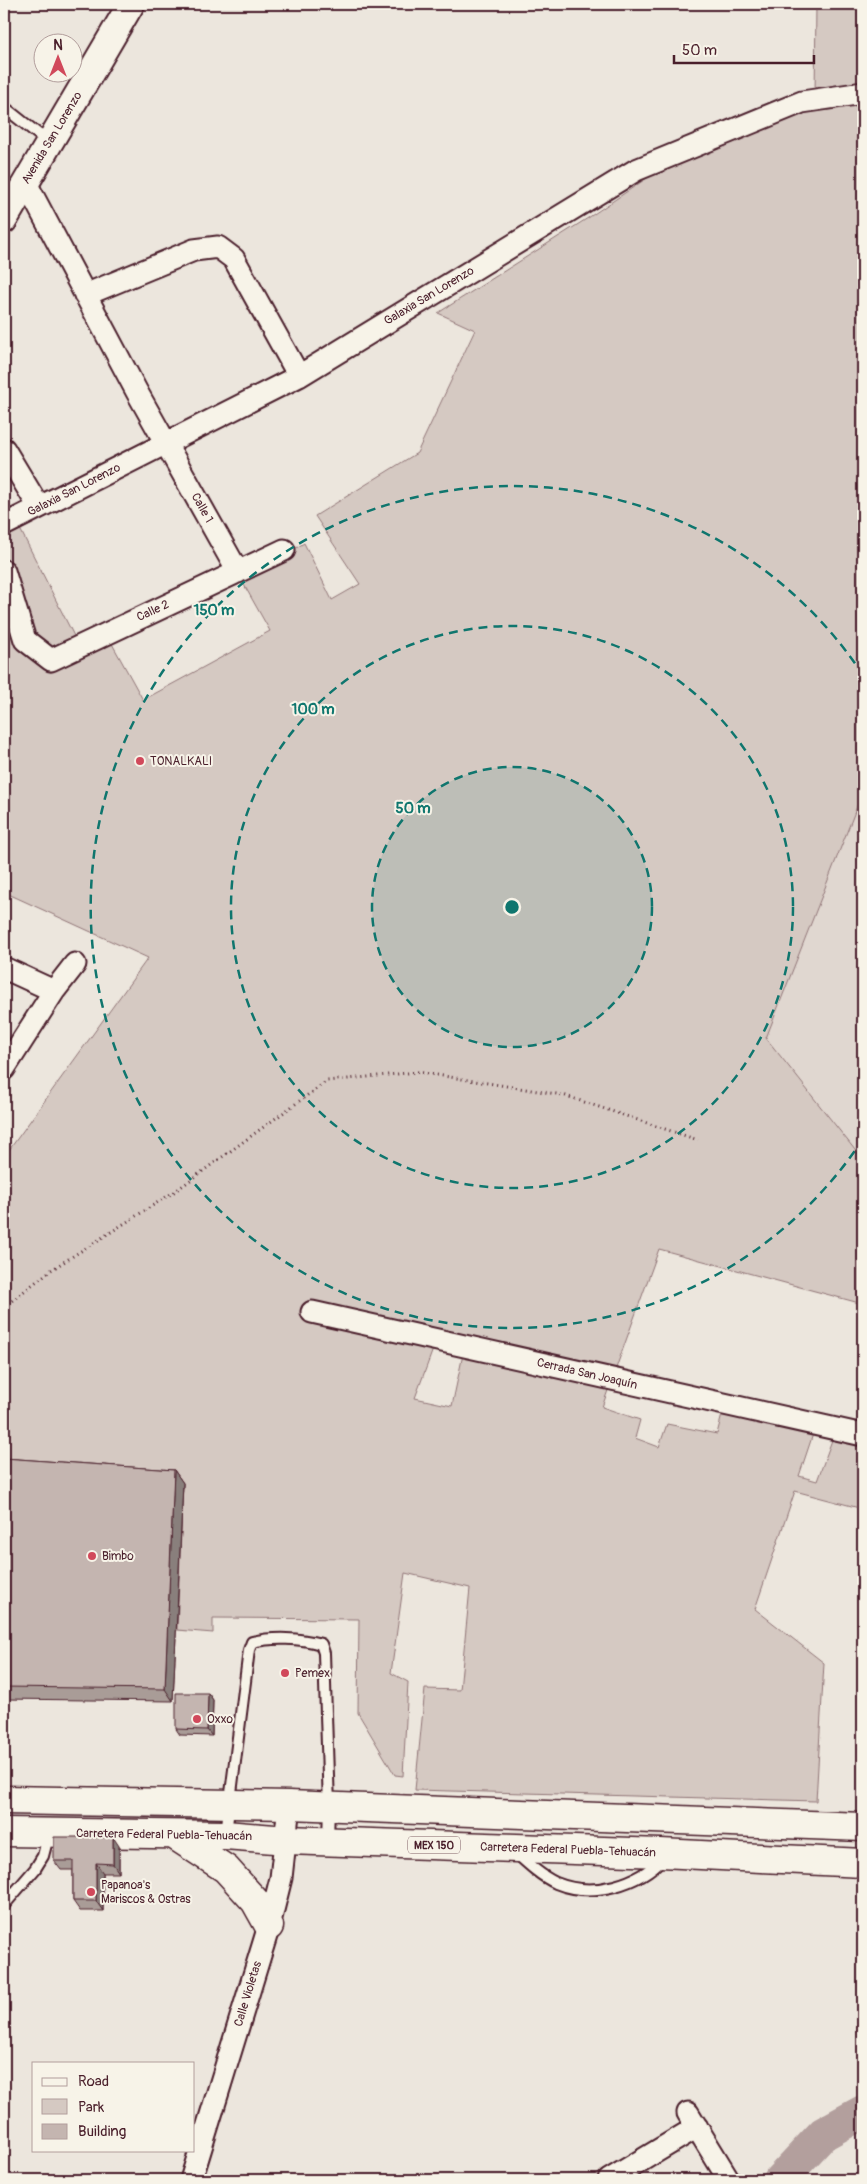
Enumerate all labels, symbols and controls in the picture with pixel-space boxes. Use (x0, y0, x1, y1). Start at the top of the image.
north arrow (32, 32, 82, 82)
scale bar (674, 32, 814, 64)
text: N (53, 37, 63, 54)
text: 50 m (682, 41, 717, 60)
street label: Avenida San Lorenzo (18, 89, 86, 187)
street label: Galaxia San Lorenzo (381, 263, 477, 329)
street label: Galaxia San Lorenzo (25, 460, 123, 520)
street label: Calle 1 (188, 490, 216, 526)
street label: Calle 2 (134, 597, 172, 625)
text: 150 m (194, 601, 234, 620)
text: 100 m (292, 700, 334, 719)
place label: TONALKALI (150, 754, 212, 769)
marker: TONALKALI (134, 755, 146, 767)
text: 50 m (396, 799, 430, 818)
centre of rings (503, 898, 521, 916)
street label: Cerrada San Joaquín (535, 1355, 639, 1393)
place label: Bimbo (102, 1549, 134, 1564)
marker: Bimbo (86, 1550, 98, 1562)
place label: Pemex (295, 1666, 330, 1681)
marker: Pemex (279, 1667, 291, 1679)
place label: Oxxo (207, 1712, 234, 1727)
marker: Oxxo (191, 1713, 203, 1725)
street label: Carretera Federal Puebla-Tehuacán (76, 1826, 252, 1844)
road number: MEX 150 (408, 1836, 460, 1854)
street label: Carretera Federal Puebla-Tehuacán (480, 1839, 656, 1861)
place label: Papanoa's Mariscos & Ostras (101, 1878, 191, 1907)
marker: Papanoa's Mariscos & Ostras (85, 1886, 97, 1898)
street label: Calle Violetas (231, 1959, 265, 2028)
legend (32, 2062, 195, 2152)
text: Road (78, 2072, 109, 2091)
text: Park (78, 2098, 105, 2117)
text: Building (78, 2122, 126, 2141)

